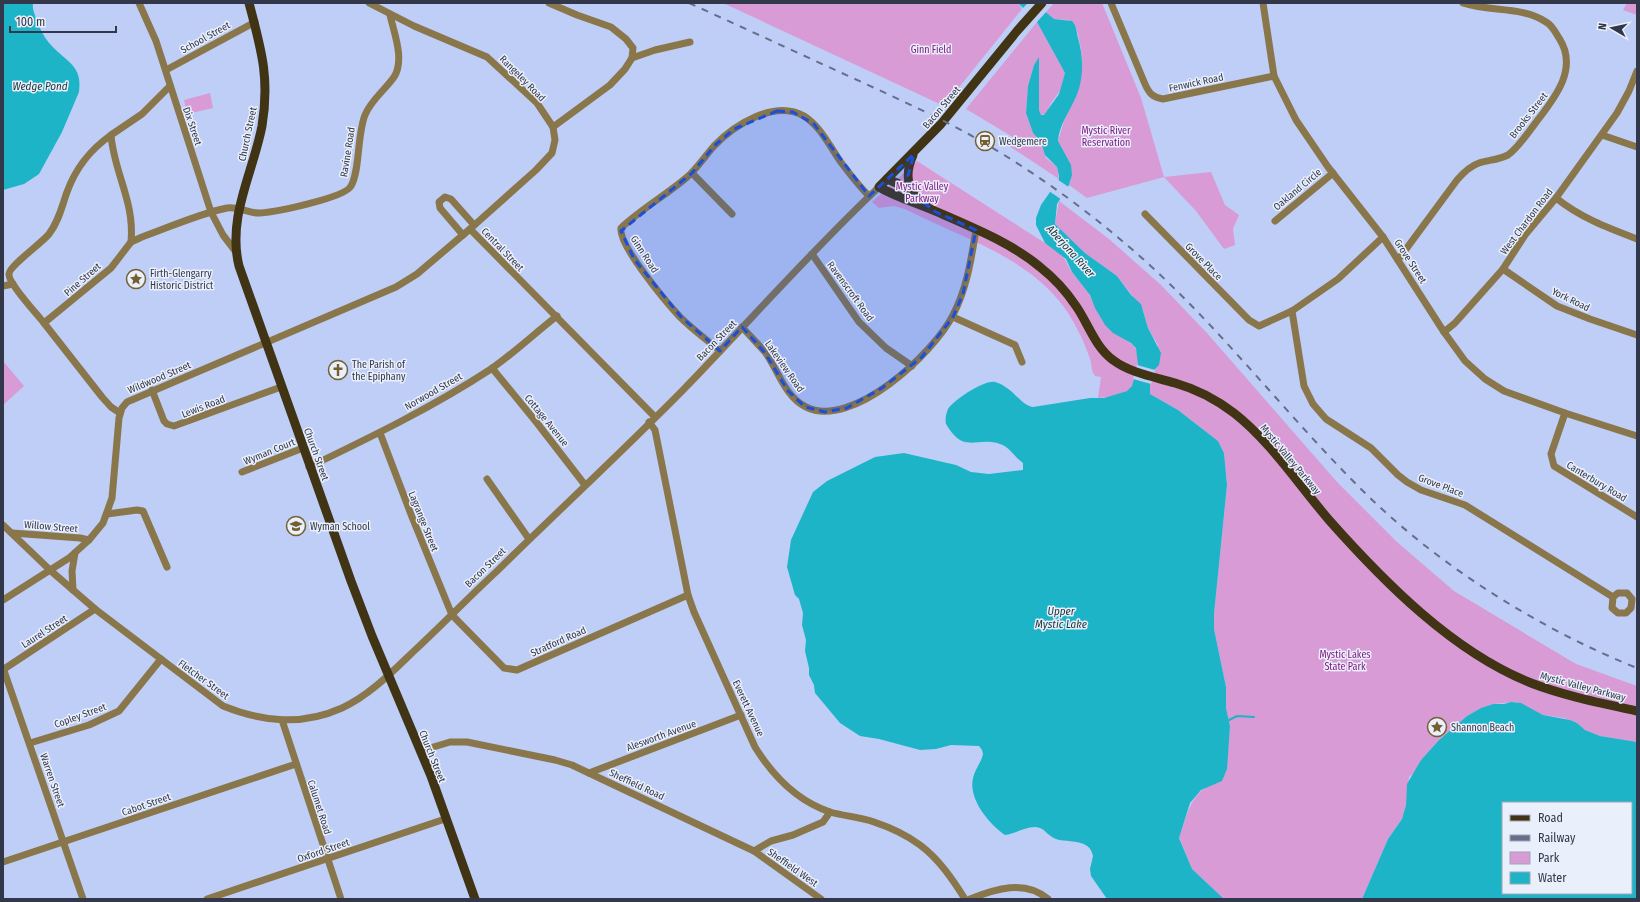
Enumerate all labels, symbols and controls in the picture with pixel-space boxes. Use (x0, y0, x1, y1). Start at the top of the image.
scale bar (10, 8, 116, 34)
north arrow (1592, 8, 1632, 48)
text: 100 m (16, 15, 45, 29)
street label: School Street (179, 19, 233, 56)
text: N (1596, 22, 1610, 31)
park label: Ginn Field (911, 44, 951, 56)
street label: Rangeley Road (497, 53, 548, 104)
street label: Fenwick Road (1168, 71, 1225, 95)
water label: Wedge Pond (12, 80, 68, 93)
street label: Bacon Street (920, 83, 964, 131)
street label: Brooks Street (1507, 90, 1551, 141)
street label: Church Street (236, 105, 260, 162)
street label: Dix Street (180, 106, 204, 148)
park label: Mystic River Reservation (1082, 125, 1131, 149)
street label: Ravine Road (338, 126, 358, 178)
station icon: Wedgemere (974, 130, 996, 152)
place label: Wedgemere (999, 136, 1047, 148)
street label: Oakland Circle (1271, 166, 1324, 213)
park label: Mystic Valley Parkway (896, 181, 949, 205)
street label: West Chardon Road (1498, 186, 1556, 257)
water label: Aberjona River (1043, 222, 1098, 281)
street label: Central Street (479, 225, 527, 274)
street label: Ginn Road (628, 234, 661, 275)
street label: Grove Street (1391, 237, 1429, 287)
street label: Grove Place (1182, 241, 1224, 283)
street label: Ravenscroft Road (824, 259, 876, 324)
street label: Pine Street (62, 260, 104, 299)
place icon: Firth-Glengarry Historic District (125, 268, 147, 290)
place label: Firth-Glengarry Historic District (150, 268, 214, 292)
street label: York Road (1550, 286, 1592, 314)
street label: Bacon Street (694, 317, 740, 364)
street label: Lakeview Road (762, 338, 806, 395)
street label: Wildwood Street (126, 359, 193, 397)
church icon: The Parish of the Epiphany (327, 359, 349, 381)
place label: The Parish of the Epiphany (352, 359, 406, 383)
street label: Norwood Street (403, 370, 465, 413)
street label: Cottage Avenue (522, 392, 571, 449)
street label: Lewis Road (180, 393, 227, 421)
street label: Mystic Valley Parkway (1257, 422, 1323, 498)
street label: Church Street (301, 426, 331, 483)
street label: Wyman Court (242, 436, 297, 468)
street label: Canterbury Road (1564, 459, 1629, 505)
street label: Grove Place (1416, 472, 1465, 500)
street label: Lagrange Street (406, 490, 441, 554)
school or university icon: Wyman School (285, 515, 307, 537)
street label: Willow Street (23, 519, 79, 535)
place label: Wyman School (310, 521, 370, 533)
street label: Bacon Street (463, 545, 509, 590)
water label: Upper Mystic Lake (1035, 605, 1087, 631)
street label: Laurel Street (19, 612, 70, 651)
street label: Stratford Road (529, 624, 588, 659)
park label: Mystic Lakes State Park (1319, 649, 1371, 673)
street label: Fletcher Street (176, 657, 232, 703)
street label: Mystic Valley Parkway (1539, 670, 1627, 704)
street label: Everett Avenue (730, 678, 766, 739)
street label: Copley Street (53, 701, 109, 731)
place icon: Shannon Beach (1426, 716, 1448, 738)
street label: Alesworth Avenue (625, 718, 698, 754)
place label: Shannon Beach (1451, 722, 1514, 734)
street label: Church Street (416, 729, 448, 785)
street label: Warren Street (37, 752, 67, 809)
street label: Sheffield Road (607, 767, 666, 803)
street label: Calumet Road (305, 779, 334, 836)
street label: Cabot Street (120, 791, 173, 819)
legend (1502, 802, 1632, 894)
text: Road (1538, 811, 1563, 825)
text: Railway (1538, 831, 1576, 845)
street label: Oxford Street (296, 836, 352, 865)
street label: Sheffield West (765, 846, 820, 890)
text: Park (1538, 851, 1560, 865)
text: Water (1538, 871, 1567, 885)

